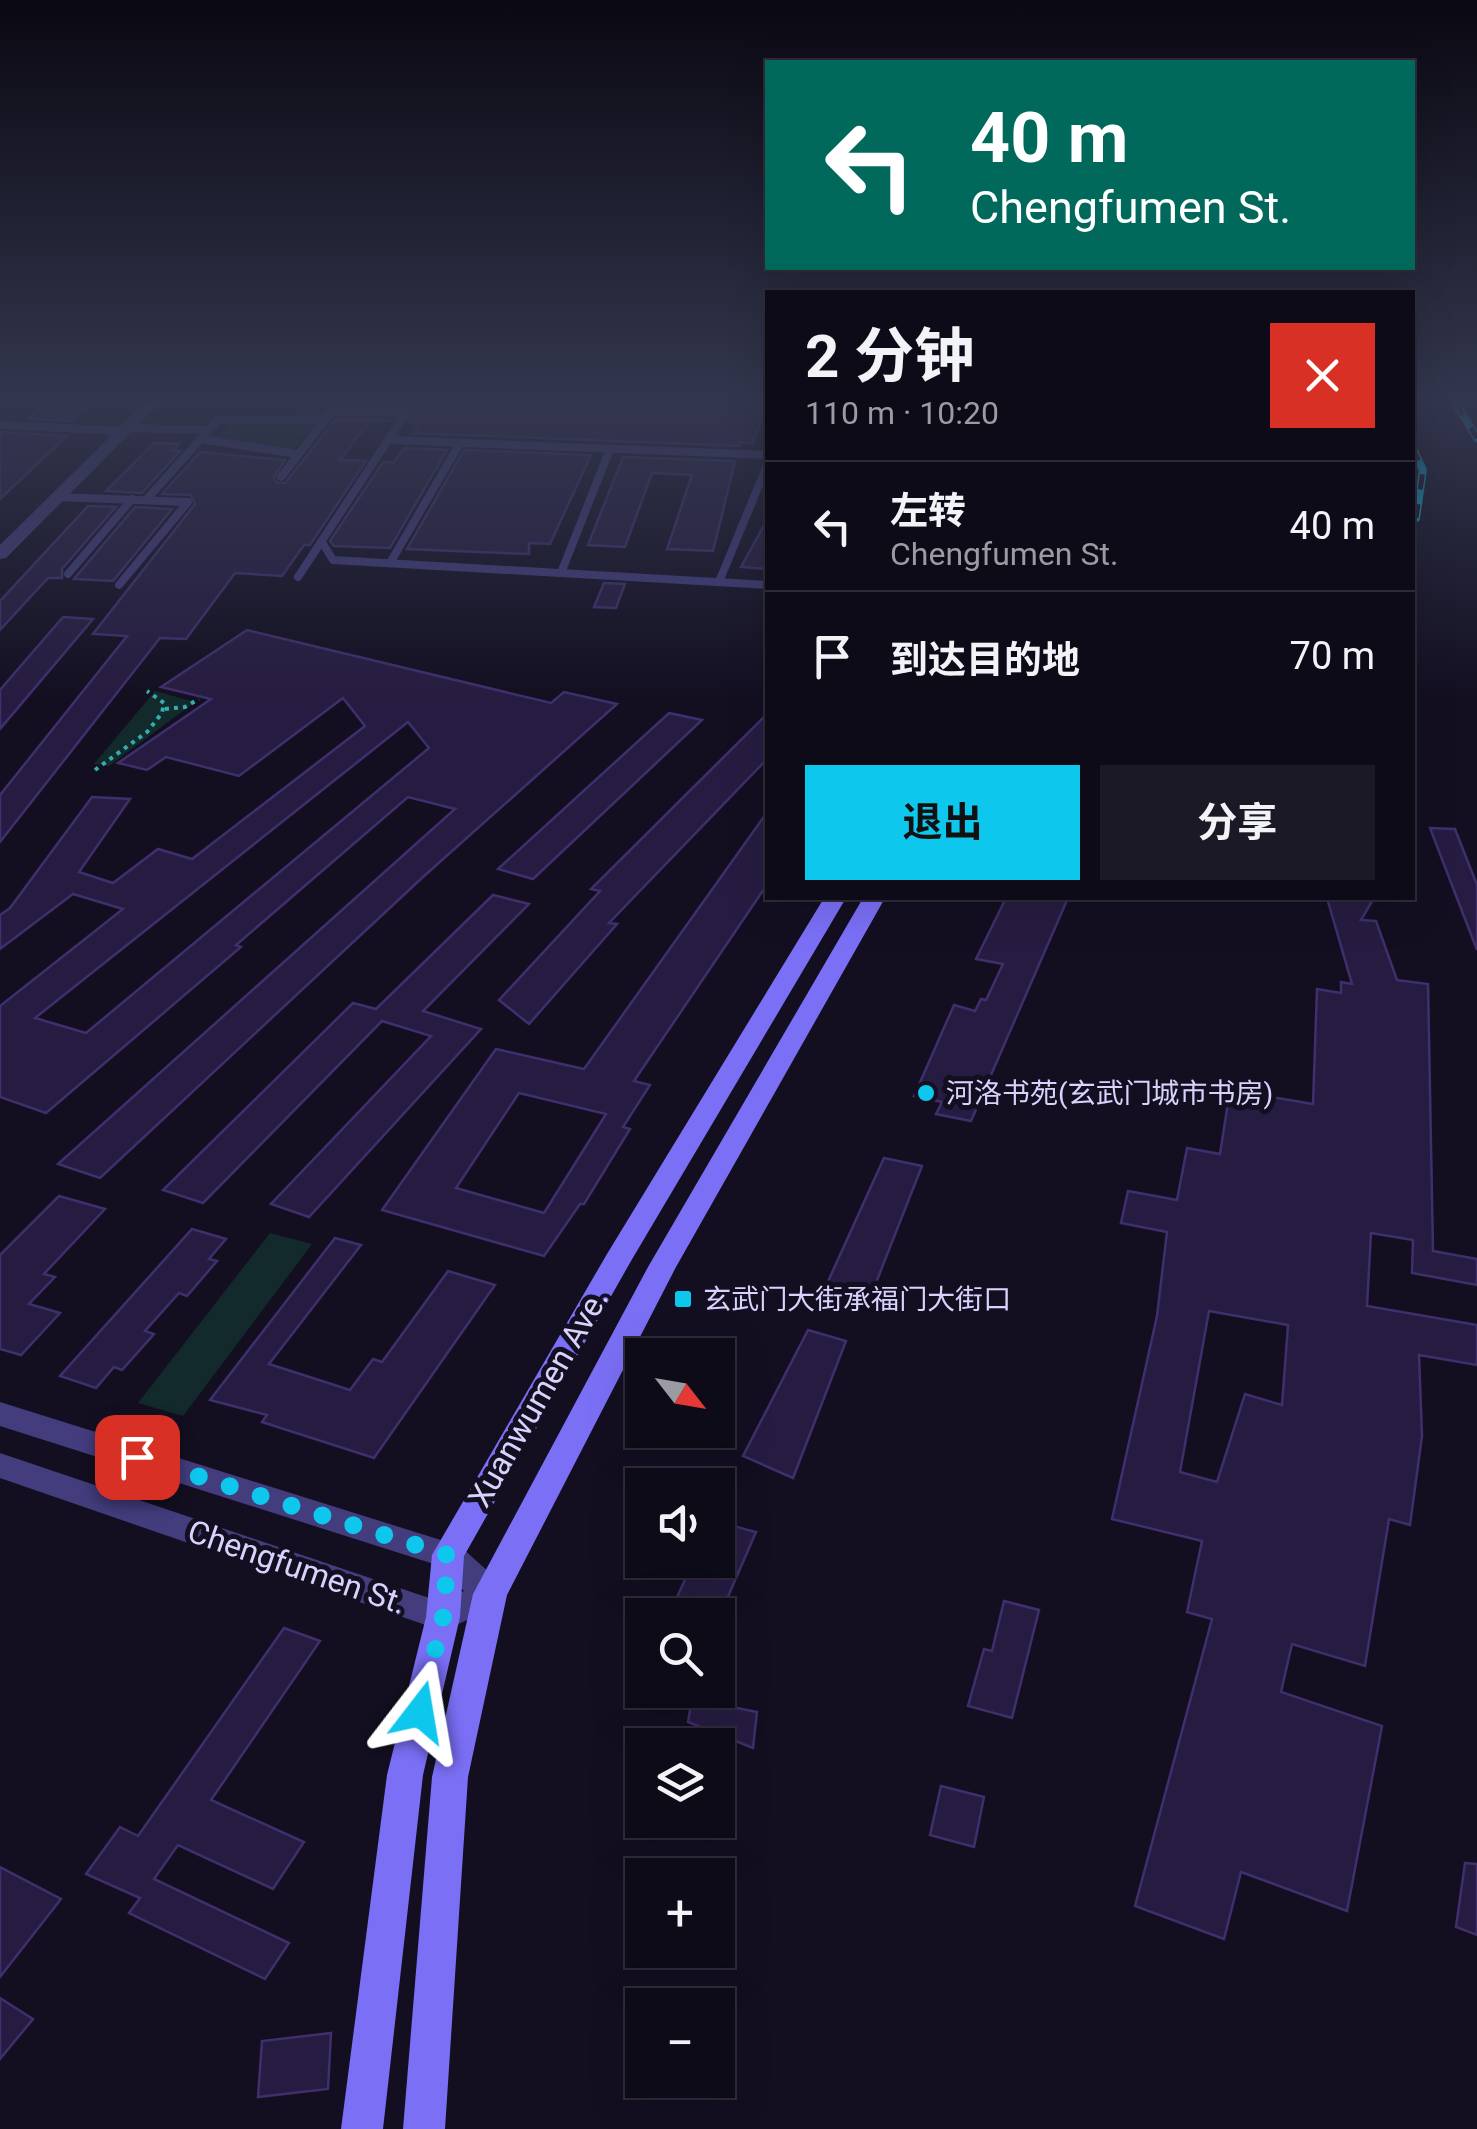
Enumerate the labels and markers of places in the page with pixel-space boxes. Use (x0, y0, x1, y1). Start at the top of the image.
place label: 河洛书苑(玄武门城市书房) (946, 1077, 1273, 1110)
marker: 河洛书苑(玄武门城市书房) (915, 1082, 937, 1104)
place label: 玄武门大街承福门大街口 (703, 1283, 1011, 1316)
marker: 玄武门大街承福门大街口 (672, 1288, 694, 1310)
pin (95, 1415, 180, 1500)

